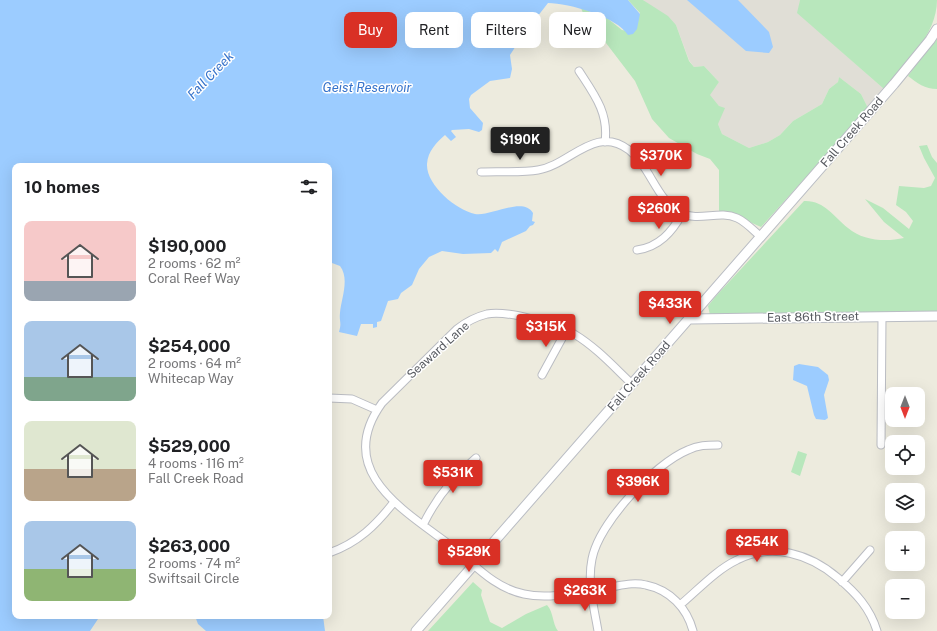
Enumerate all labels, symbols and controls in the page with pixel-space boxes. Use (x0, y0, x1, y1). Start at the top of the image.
chip: Buy (344, 12, 397, 48)
chip: Rent (405, 12, 463, 48)
chip: Filters (471, 12, 541, 48)
chip: New (549, 12, 606, 48)
water label: Fall Creek (184, 49, 236, 102)
water label: Geist Reservoir (323, 80, 411, 95)
street label: Fall Creek Road (818, 94, 886, 170)
pin: $190K (492, 127, 548, 161)
text: $190K (500, 132, 540, 147)
pin: $370K (633, 143, 689, 177)
text: $370K (640, 148, 683, 163)
icon: filters (298, 176, 320, 198)
text: 10 homes (24, 177, 100, 197)
pin: $260K (631, 196, 687, 230)
text: $260K (637, 201, 681, 216)
text: $190,000 (148, 236, 226, 256)
icon: home (56, 237, 104, 285)
text: 2 rooms · 62 m² (148, 256, 241, 271)
text: Coral Reef Way (148, 271, 240, 286)
pin: $433K (642, 291, 698, 325)
text: $433K (648, 296, 692, 311)
street label: East 86th Street (767, 309, 860, 325)
pin: $315K (518, 314, 574, 348)
street label: Seaward Lane (404, 318, 472, 382)
text: $315K (525, 319, 567, 334)
text: $254,000 (148, 336, 230, 356)
icon: home (56, 337, 104, 385)
street label: Fall Creek Road (605, 338, 673, 414)
text: 2 rooms · 64 m² (148, 356, 241, 371)
text: Whitecap Way (148, 371, 234, 386)
north arrow (885, 387, 925, 427)
map controls (885, 387, 925, 619)
button: locate (885, 435, 925, 475)
text: $529,000 (148, 436, 231, 456)
icon: home (56, 437, 104, 485)
text: 4 rooms · 116 m² (148, 456, 244, 471)
pin: $531K (425, 460, 481, 494)
text: $531K (432, 465, 474, 480)
pin: $396K (610, 469, 666, 503)
text: Fall Creek Road (148, 471, 244, 486)
text: $396K (616, 474, 660, 489)
button: layers (885, 483, 925, 523)
pin: $254K (729, 529, 785, 563)
button: + (885, 531, 925, 571)
text: $254K (735, 534, 779, 549)
text: $263,000 (148, 536, 230, 556)
icon: home (56, 537, 104, 585)
pin: $529K (441, 539, 497, 573)
text: $529K (447, 544, 491, 559)
text: 2 rooms · 74 m² (148, 556, 240, 571)
text: Swiftsail Circle (148, 571, 239, 586)
pin: $263K (557, 578, 613, 612)
button: − (885, 579, 925, 619)
text: $263K (563, 583, 607, 598)

